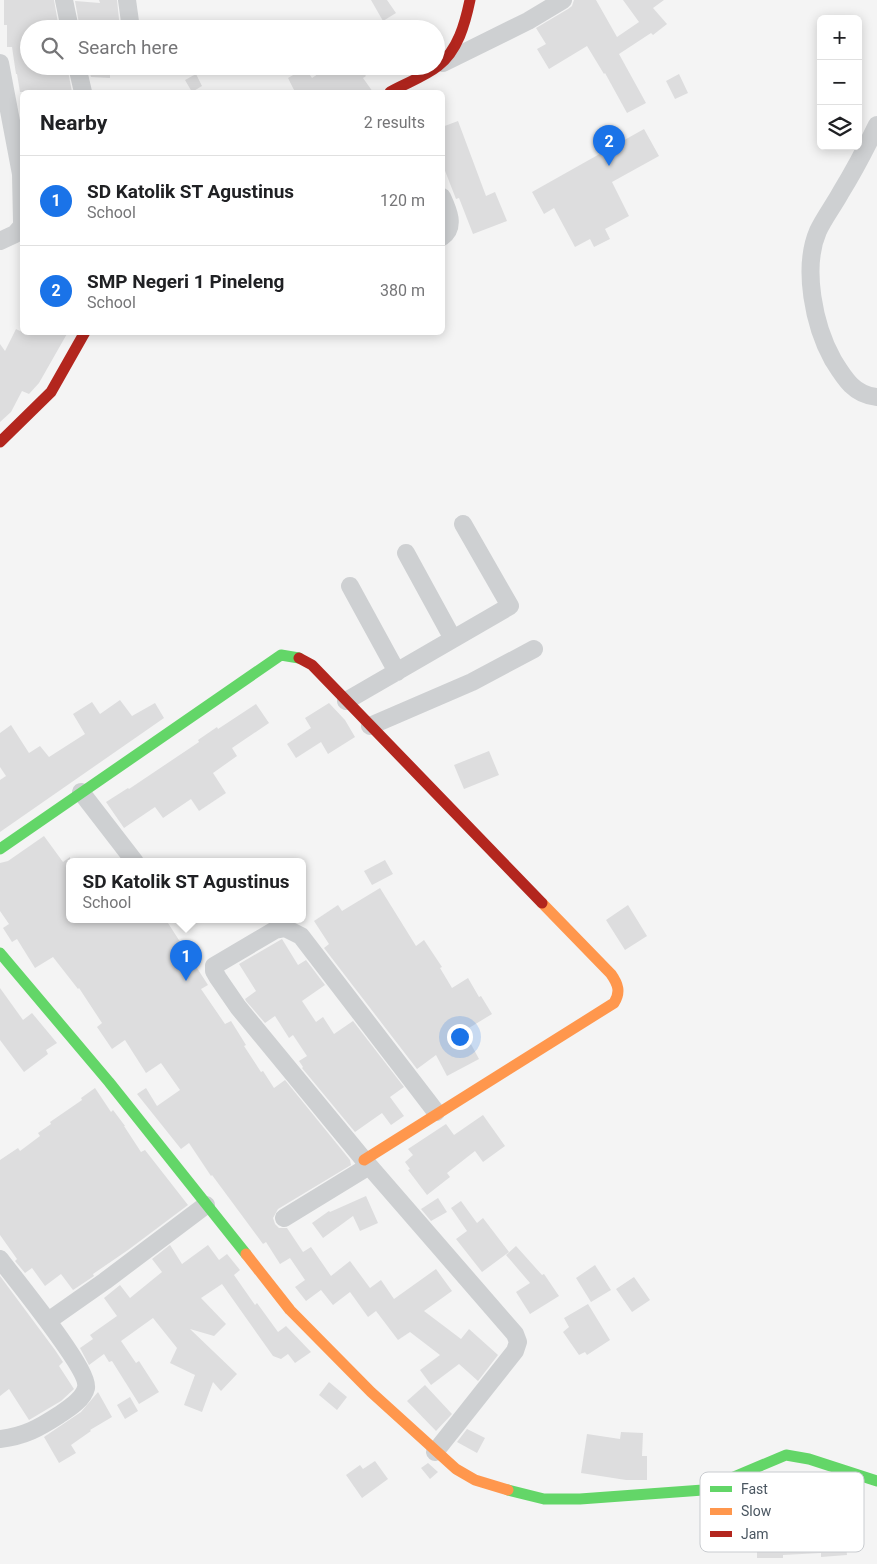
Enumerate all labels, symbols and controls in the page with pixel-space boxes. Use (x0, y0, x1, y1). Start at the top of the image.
map controls (817, 15, 862, 150)
button: + (817, 15, 862, 60)
search box (20, 20, 445, 75)
icon: search (38, 34, 66, 62)
text: Search here (78, 36, 178, 59)
button: − (817, 60, 862, 105)
button: layers (817, 105, 862, 150)
text: Nearby (40, 111, 107, 135)
text: 2 results (364, 113, 425, 132)
pin: 2 (593, 125, 625, 166)
text: SD Katolik ST Agustinus (87, 180, 294, 203)
text: 1 (51, 191, 61, 210)
text: 120 m (380, 191, 425, 210)
text: School (87, 203, 136, 222)
text: SMP Negeri 1 Pineleng (87, 270, 284, 293)
text: 2 (51, 281, 61, 300)
text: 380 m (380, 281, 425, 300)
text: School (87, 293, 136, 312)
popup (66, 858, 306, 923)
text: SD Katolik ST Agustinus (82, 870, 290, 893)
text: School (82, 893, 131, 912)
pin: 1 (170, 940, 202, 981)
your location (447, 1024, 473, 1050)
legend (700, 1472, 864, 1552)
text: Fast (741, 1481, 768, 1497)
text: Slow (741, 1503, 772, 1519)
text: Jam (741, 1526, 769, 1542)

